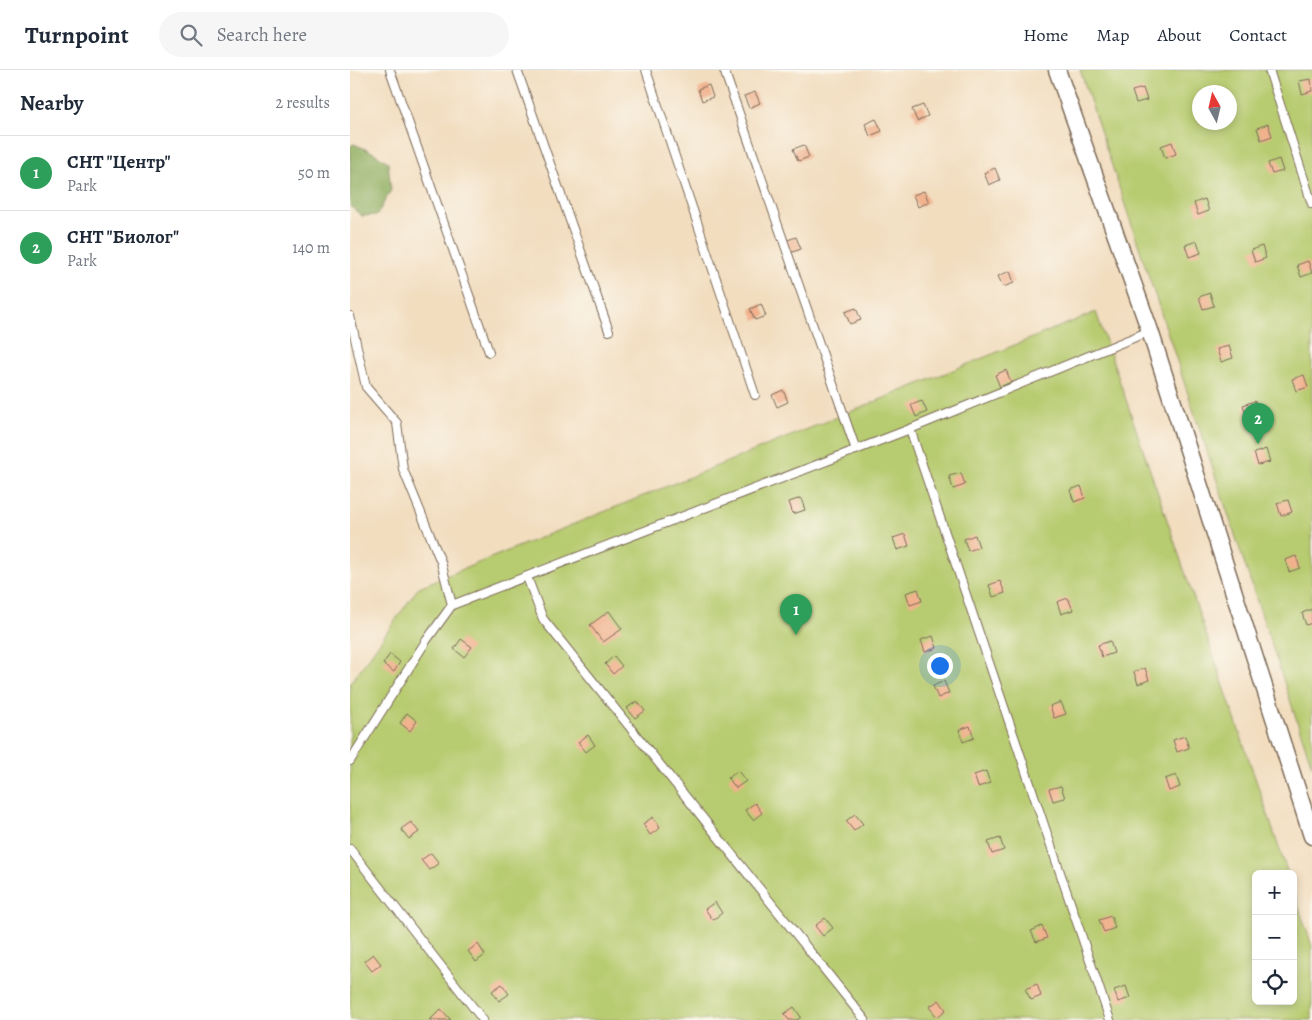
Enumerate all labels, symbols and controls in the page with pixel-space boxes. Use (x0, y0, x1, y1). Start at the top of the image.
search box (159, 12, 509, 57)
text: Turnpoint (25, 19, 129, 51)
icon: search (177, 21, 205, 49)
text: Search here (217, 22, 307, 48)
text: Home (1023, 23, 1068, 47)
text: Map (1096, 23, 1129, 47)
text: About (1157, 23, 1201, 47)
text: Contact (1229, 23, 1287, 47)
north arrow (1192, 85, 1237, 130)
text: Nearby (20, 89, 83, 117)
text: 2 results (275, 92, 330, 114)
text: СНТ "Центр" (67, 149, 171, 175)
text: 1 (33, 162, 39, 184)
text: 50 m (298, 162, 330, 184)
text: Park (67, 175, 97, 197)
text: СНТ "Биолог" (67, 224, 179, 250)
text: 2 (32, 237, 40, 259)
text: 140 m (292, 237, 330, 259)
text: Park (67, 250, 97, 272)
pin: 2 (1242, 403, 1274, 444)
pin: 1 (780, 594, 812, 635)
your location (927, 653, 953, 679)
map controls (1252, 870, 1297, 1005)
button: + (1252, 870, 1297, 915)
button: − (1252, 915, 1297, 960)
button: locate (1252, 960, 1297, 1005)

